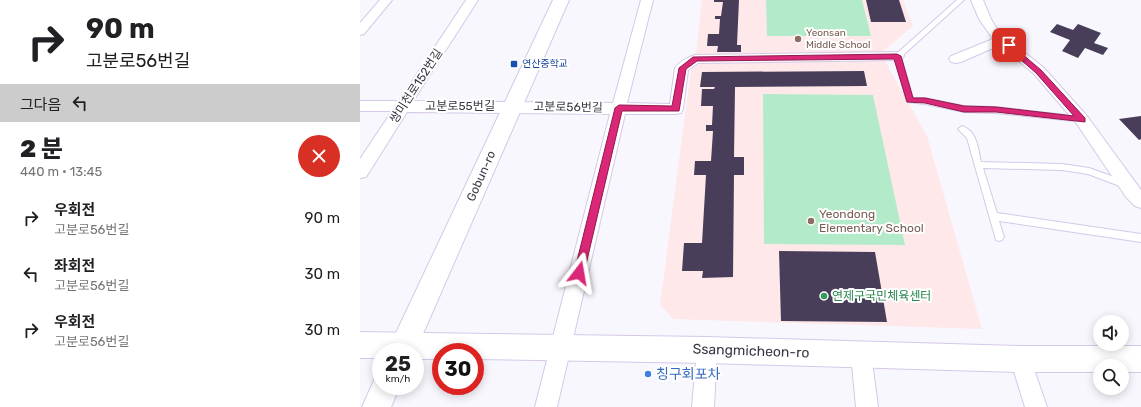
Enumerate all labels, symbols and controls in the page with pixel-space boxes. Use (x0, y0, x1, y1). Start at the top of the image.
text: 90 m (86, 12, 155, 45)
icon: right (20, 16, 72, 68)
place label: Yeonsan Middle School (806, 27, 870, 51)
pin (992, 28, 1026, 62)
marker: Yeonsan Middle School (793, 34, 803, 44)
icon: arrive (998, 34, 1020, 56)
street label: 쌍미천로152번길 (387, 46, 445, 126)
text: 고분로56번길 (86, 50, 190, 72)
place label: 연산중학교 (522, 58, 568, 70)
marker: 연산중학교 (509, 59, 519, 69)
icon: left (69, 92, 91, 114)
text: 그다음 (20, 96, 61, 114)
street label: 고분로55번길 (425, 99, 495, 113)
street label: 고분로56번길 (533, 99, 603, 115)
text: 2 분 (20, 135, 63, 163)
button: close (298, 135, 340, 177)
street label: Gobun-ro (464, 148, 498, 203)
text: 440 m · 13:45 (20, 164, 102, 179)
text: 우회전 (54, 201, 95, 219)
icon: right (20, 207, 42, 229)
place label: Yeondong Elementary School (819, 207, 924, 235)
text: 90 m (305, 209, 340, 227)
marker: Yeondong Elementary School (806, 216, 816, 226)
text: 고분로56번길 (54, 222, 129, 237)
position arrow (558, 252, 600, 294)
text: 좌회전 (54, 257, 95, 275)
icon: left (20, 263, 42, 285)
text: 30 m (304, 265, 340, 283)
text: 고분로56번길 (54, 278, 129, 293)
place label: 연제구국민체육센터 (832, 289, 931, 303)
marker: 연제구국민체육센터 (819, 291, 829, 301)
text: 우회전 (54, 313, 95, 331)
map controls (1093, 315, 1129, 395)
button: sound (1093, 315, 1129, 351)
icon: right (20, 319, 42, 341)
text: 30 m (304, 321, 340, 339)
text: 고분로56번길 (54, 334, 129, 349)
street label: Ssangmicheon-ro (692, 340, 810, 362)
speed limit sign: 30 (432, 343, 484, 395)
text: 25 (385, 352, 411, 376)
button: search (1093, 359, 1129, 395)
place label: 칭구회포차 (656, 366, 721, 383)
marker: 칭구회포차 (643, 369, 653, 379)
text: km/h (386, 373, 410, 385)

